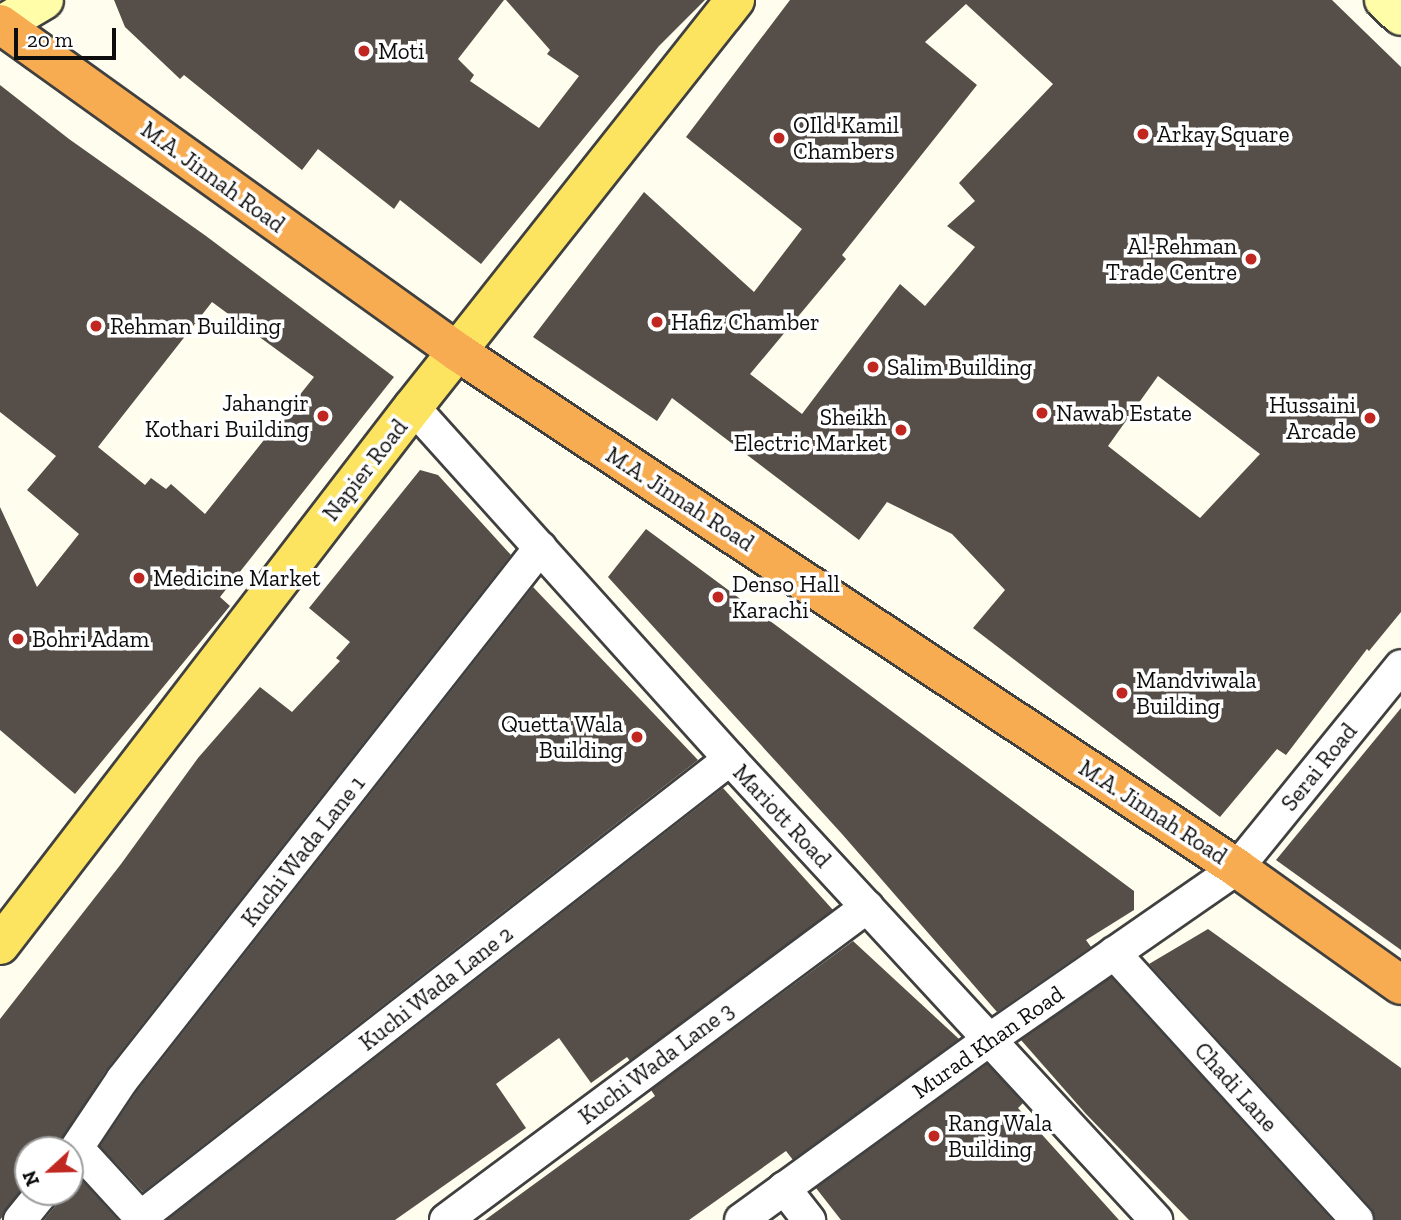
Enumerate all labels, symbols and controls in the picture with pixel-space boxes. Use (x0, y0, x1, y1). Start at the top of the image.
scale bar (18, 14, 119, 58)
text: 20 m (27, 27, 73, 52)
place label: Moti (378, 37, 425, 65)
marker: Moti (356, 43, 372, 59)
place label: OIld Kamil Chambers (793, 111, 899, 165)
street label: M.A. Jinnah Road (135, 115, 291, 239)
place label: Arkay Square (1157, 120, 1290, 148)
marker: Arkay Square (1135, 126, 1151, 142)
marker: OIld Kamil Chambers (771, 130, 787, 146)
place label: Al-Rehman Trade Centre (1106, 232, 1237, 286)
marker: Al-Rehman Trade Centre (1243, 251, 1259, 267)
place label: Hafiz Chamber (671, 308, 820, 336)
place label: Rehman Building (110, 312, 281, 340)
marker: Hafiz Chamber (649, 314, 665, 330)
marker: Rehman Building (88, 318, 104, 334)
place label: Salim Building (887, 353, 1032, 381)
marker: Salim Building (865, 359, 881, 375)
place label: Jahangir Kothari Building (145, 389, 309, 443)
place label: Hussaini Arcade (1269, 391, 1356, 445)
place label: Nawab Estate (1056, 399, 1192, 427)
place label: Sheikh Electric Market (734, 403, 887, 457)
marker: Nawab Estate (1034, 405, 1050, 421)
marker: Jahangir Kothari Building (315, 408, 331, 424)
marker: Hussaini Arcade (1362, 410, 1378, 426)
street label: Napier Road (317, 414, 413, 526)
marker: Sheikh Electric Market (893, 422, 909, 438)
street label: M.A. Jinnah Road (601, 441, 759, 557)
place label: Medicine Market (153, 564, 321, 592)
marker: Medicine Market (131, 570, 147, 586)
place label: Denso Hall Karachi (732, 570, 840, 624)
marker: Denso Hall Karachi (710, 589, 726, 605)
place label: Bohri Adam (32, 625, 150, 653)
marker: Bohri Adam (10, 631, 26, 647)
place label: Mandviwala Building (1136, 666, 1257, 720)
marker: Mandviwala Building (1114, 685, 1130, 701)
place label: Quetta Wala Building (500, 710, 623, 764)
street label: Serai Road (1275, 718, 1363, 816)
marker: Quetta Wala Building (629, 729, 645, 745)
street label: M.A. Jinnah Road (1074, 754, 1232, 870)
street label: Mariott Road (727, 759, 837, 873)
street label: Kuchi Wada Lane 1 (235, 770, 371, 932)
street label: Kuchi Wada Lane 2 (353, 919, 519, 1057)
street label: Murad Khan Road (907, 980, 1069, 1104)
street label: Kuchi Wada Lane 3 (573, 996, 739, 1130)
street label: Chadi Lane (1189, 1037, 1283, 1137)
place label: Rang Wala Building (948, 1109, 1053, 1163)
marker: Rang Wala Building (926, 1128, 942, 1144)
north arrow (14, 1136, 84, 1206)
text: N (18, 1167, 44, 1189)

